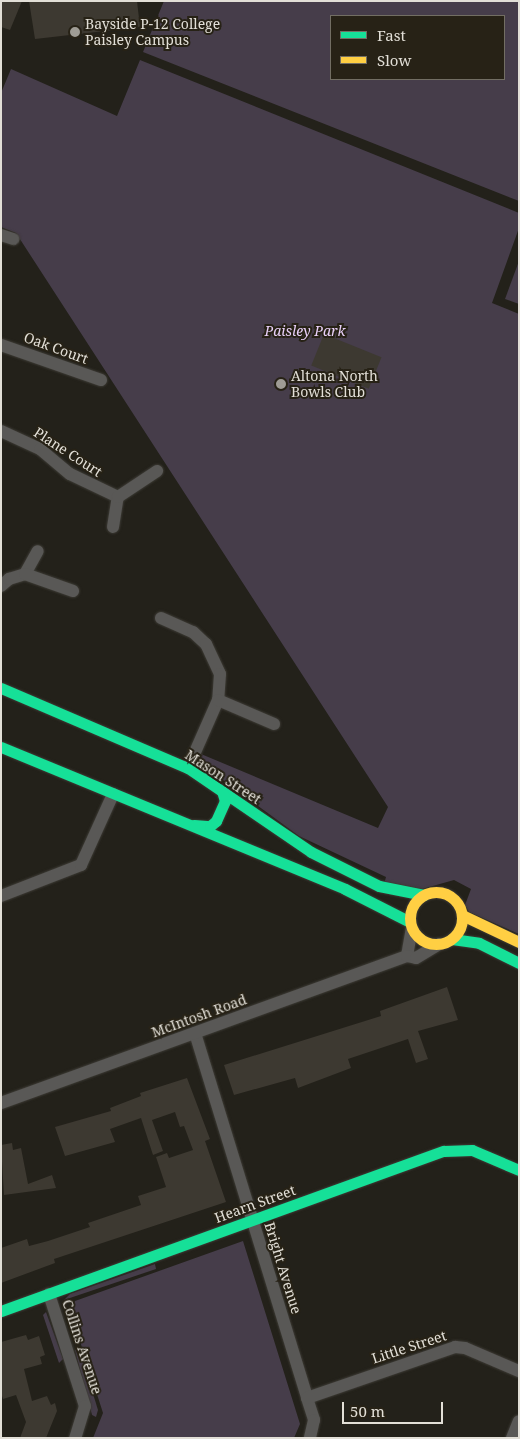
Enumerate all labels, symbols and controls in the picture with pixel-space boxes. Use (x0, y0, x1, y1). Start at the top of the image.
legend (330, 15, 505, 80)
place label: Bayside P-12 College Paisley Campus (85, 16, 220, 48)
text: Fast (377, 25, 406, 45)
marker: Bayside P-12 College Paisley Campus (69, 26, 81, 38)
text: Slow (377, 50, 411, 70)
park label: Paisley Park (264, 323, 346, 339)
street label: Oak Court (22, 329, 90, 367)
place label: Altona North Bowls Club (291, 368, 378, 401)
marker: Altona North Bowls Club (275, 378, 287, 390)
street label: Plane Court (31, 424, 105, 480)
street label: Mason Street (182, 746, 264, 808)
street label: McIntosh Road (149, 991, 249, 1041)
street label: Hearn Street (212, 1182, 298, 1226)
street label: Bright Avenue (261, 1220, 305, 1316)
street label: Collins Avenue (59, 1297, 105, 1397)
street label: Little Street (370, 1327, 448, 1367)
scale bar (345, 1392, 446, 1424)
text: 50 m (350, 1401, 385, 1421)

